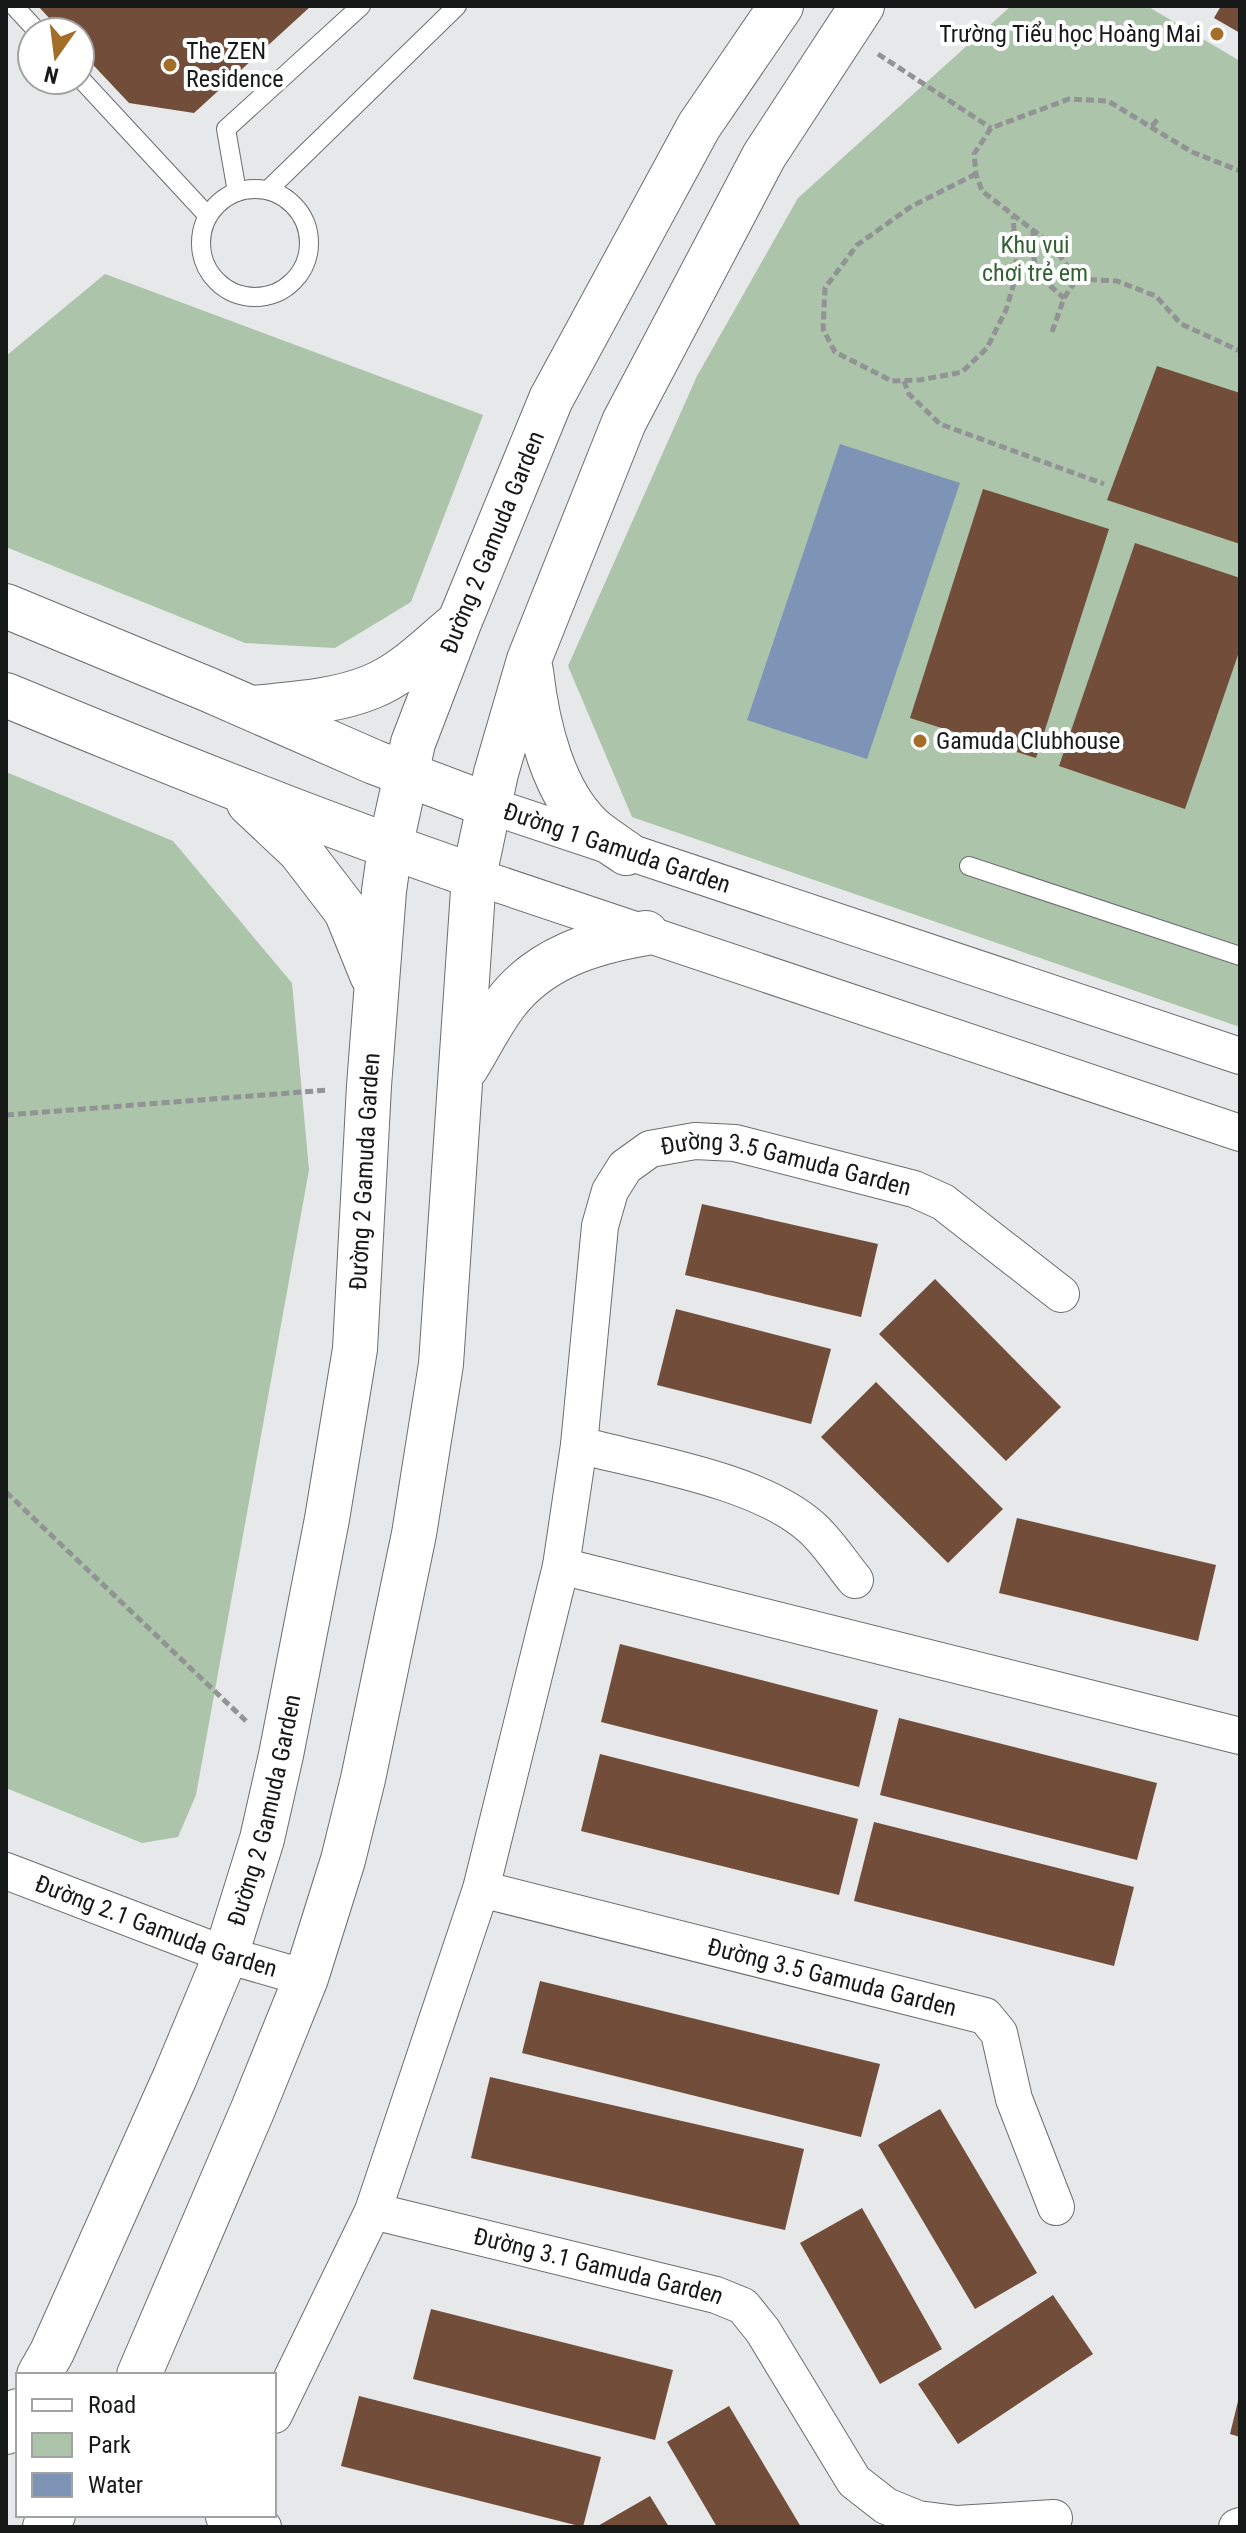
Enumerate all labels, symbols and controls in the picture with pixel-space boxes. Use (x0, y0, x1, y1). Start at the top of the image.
north arrow (16, 16, 96, 96)
place label: Trường Tiểu học Hoàng Mai (939, 20, 1201, 48)
marker: Trường Tiểu học Hoàng Mai (1208, 25, 1226, 43)
place label: The ZEN Residence (186, 37, 284, 93)
marker: The ZEN Residence (161, 56, 179, 74)
text: N (42, 61, 61, 89)
park label: Khu vui chơi trẻ em (982, 231, 1088, 287)
street label: Đường 2 Gamuda Garden (435, 427, 550, 657)
place label: Gamuda Clubhouse (936, 727, 1120, 755)
marker: Gamuda Clubhouse (911, 732, 929, 750)
street label: Đường 1 Gamuda Garden (500, 797, 734, 899)
street label: Đường 2 Gamuda Garden (344, 1052, 386, 1291)
street label: Đường 3.5 Gamuda Garden (659, 1126, 914, 1202)
street label: Đường 2 Gamuda Garden (222, 1692, 306, 1929)
street label: Đường 2.1 Gamuda Garden (31, 1869, 280, 1983)
street label: Đường 3.5 Gamuda Garden (705, 1933, 959, 2022)
street label: Đường 3.1 Gamuda Garden (471, 2222, 728, 2311)
legend (16, 2373, 276, 2517)
text: Road (88, 2391, 136, 2419)
text: Park (88, 2431, 131, 2459)
text: Water (88, 2471, 143, 2499)

